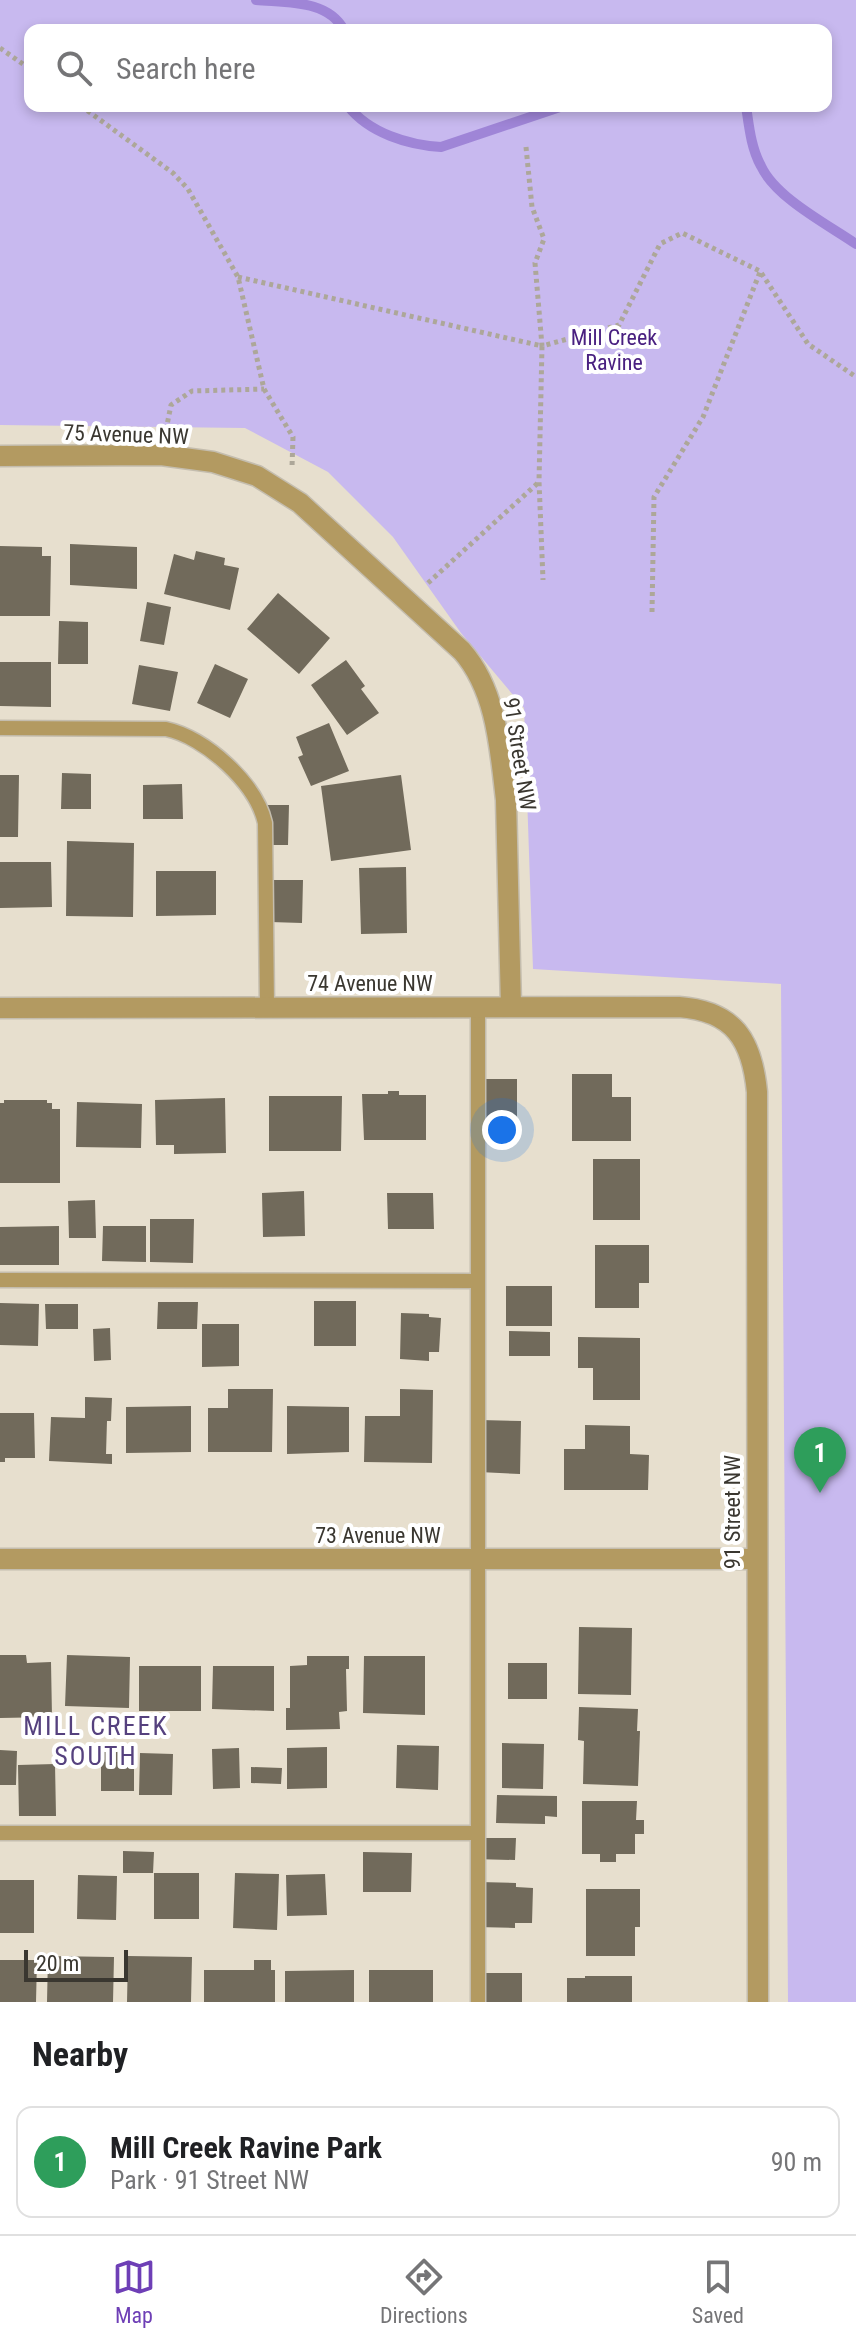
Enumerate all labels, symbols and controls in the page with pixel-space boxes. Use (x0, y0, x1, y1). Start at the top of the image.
search box (24, 24, 832, 112)
icon: search (52, 46, 96, 90)
text: Search here (116, 51, 256, 86)
park label: Mill Creek Ravine (571, 325, 657, 375)
street label: 75 Avenue NW (63, 420, 189, 449)
street label: 91 Street NW (498, 696, 541, 812)
street label: 74 Avenue NW (307, 971, 433, 996)
your location (482, 1110, 522, 1150)
pin: 1 (794, 1427, 846, 1493)
street label: 91 Street NW (720, 1455, 745, 1569)
street label: 73 Avenue NW (315, 1523, 441, 1548)
district label: MILL CREEK SOUTH (23, 1711, 169, 1771)
scale bar (24, 1946, 128, 1982)
text: 20 m (36, 1951, 79, 1976)
text: Nearby (32, 2034, 128, 2074)
text: Mill Creek Ravine Park (110, 2130, 382, 2165)
text: 1 (53, 2147, 67, 2177)
text: 90 m (771, 2147, 822, 2177)
text: Park · 91 Street NW (110, 2165, 309, 2195)
tab: Map (112, 2255, 156, 2328)
tab: Directions (380, 2255, 468, 2328)
tab: Saved (692, 2255, 744, 2328)

